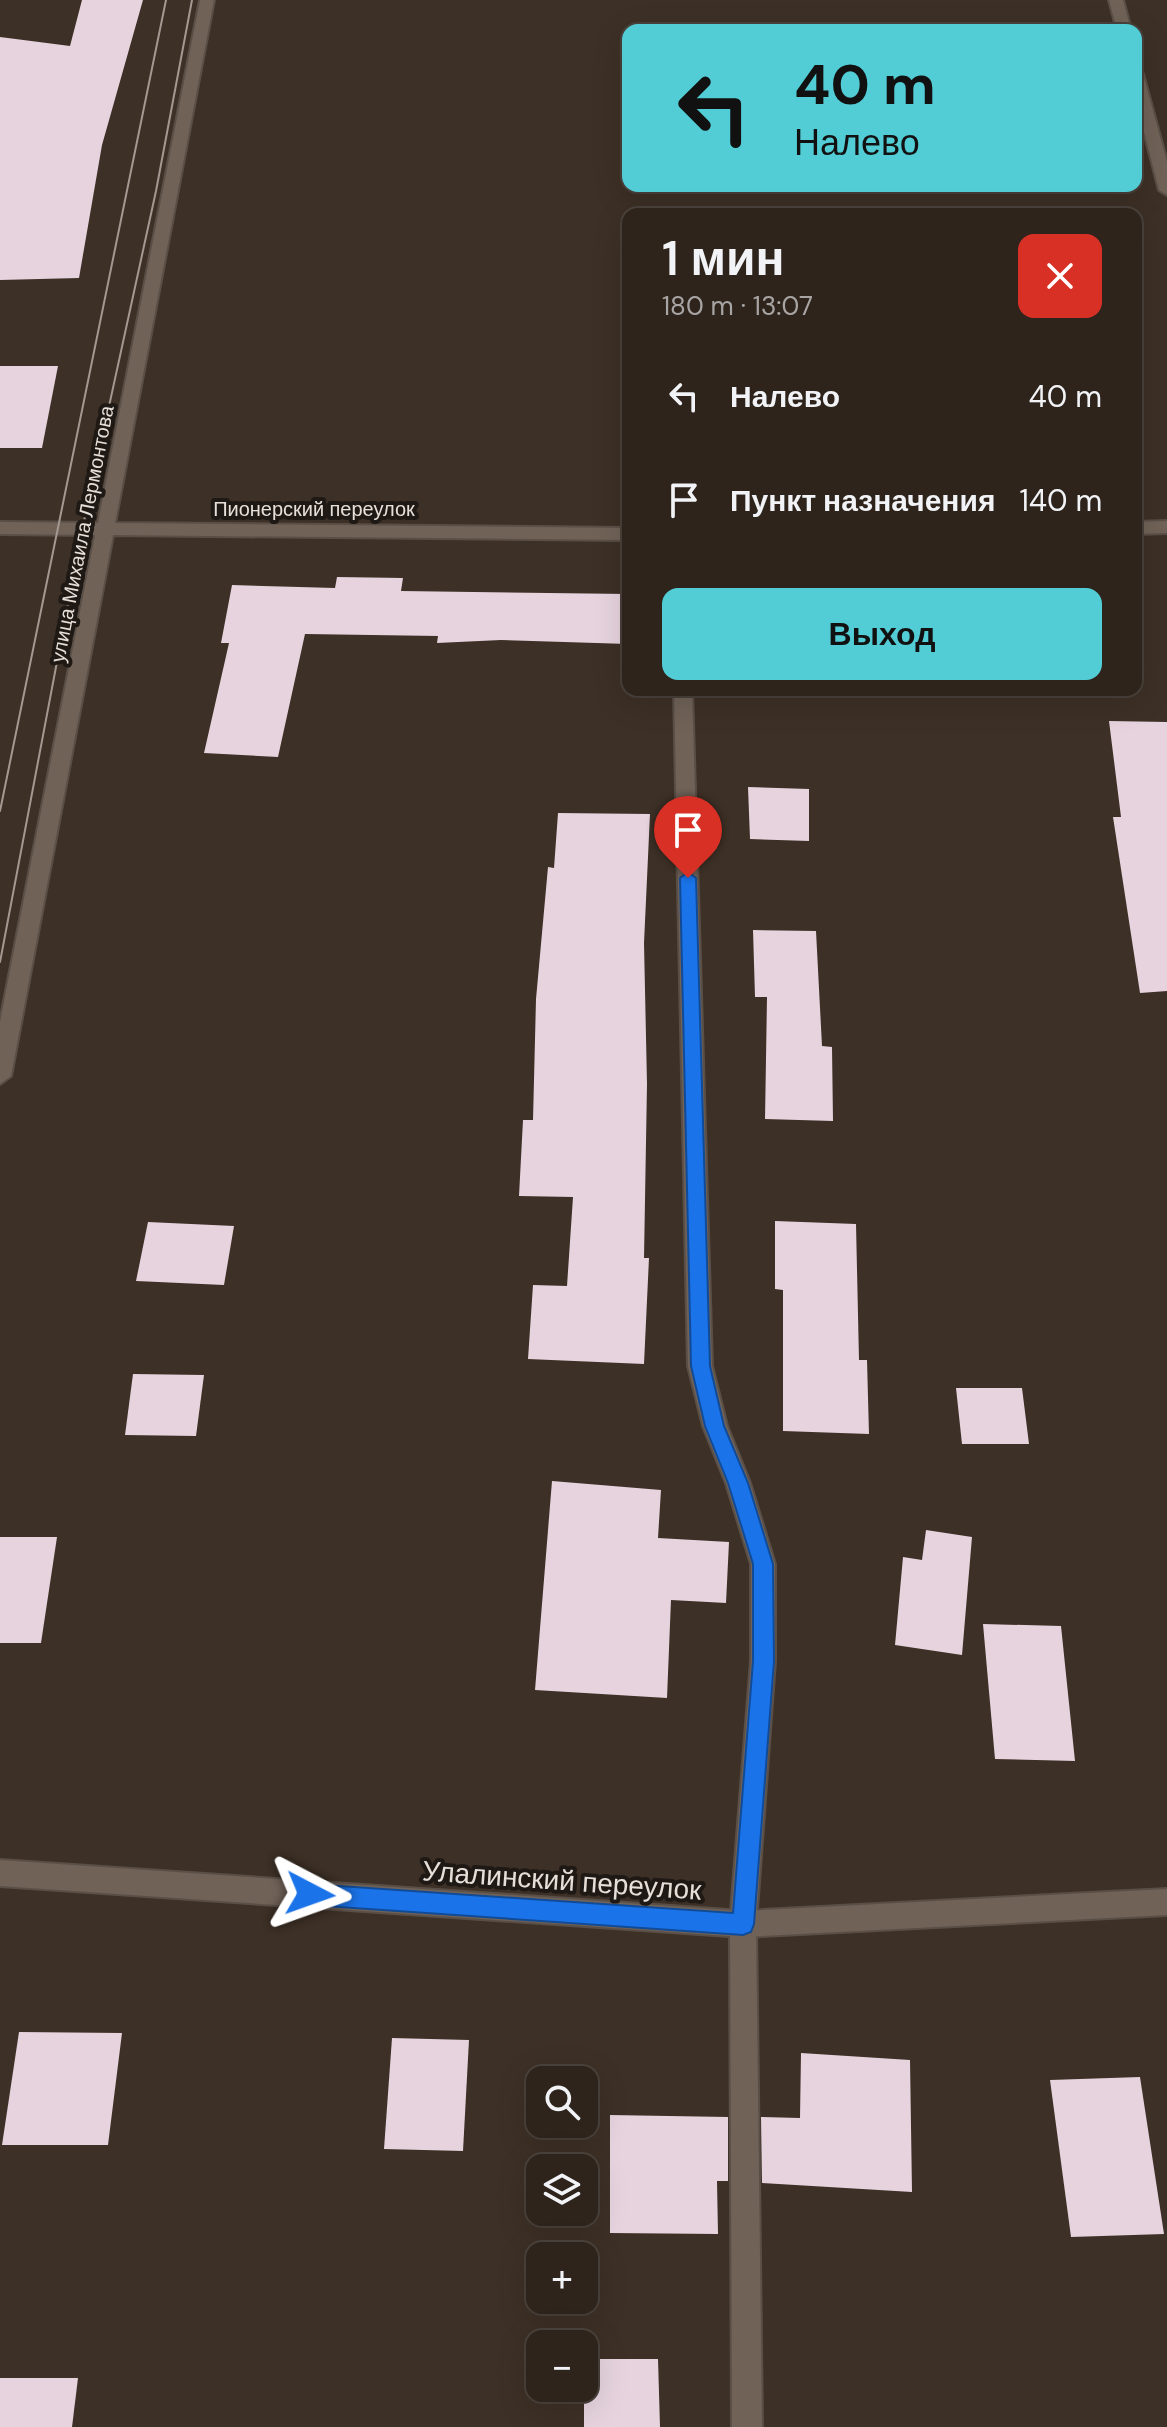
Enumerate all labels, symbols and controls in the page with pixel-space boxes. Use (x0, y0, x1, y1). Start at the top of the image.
text: 40 m (794, 48, 936, 121)
icon: left (662, 56, 766, 160)
text: Налево (794, 119, 920, 166)
text: 1 мин (662, 227, 784, 290)
button: close (1018, 234, 1102, 318)
text: 180 m · 13:07 (662, 289, 813, 323)
icon: left (662, 374, 706, 418)
text: Налево (730, 377, 840, 416)
text: 40 m (1029, 377, 1102, 416)
street label: улица Михаила Лермонтова (44, 402, 120, 665)
icon: arrive (662, 478, 706, 522)
text: Пункт назначения (730, 481, 995, 520)
text: 140 m (1019, 481, 1102, 520)
street label: Пионерский переулок (213, 496, 415, 522)
button: Выход (662, 588, 1102, 680)
pin (654, 796, 722, 878)
icon: arrive (666, 808, 710, 852)
position arrow (268, 1852, 352, 1936)
street label: Улалинский переулок (421, 1852, 703, 1909)
map controls (526, 2066, 598, 2402)
button: search (526, 2066, 598, 2138)
button: layers (526, 2154, 598, 2226)
button: + (526, 2242, 598, 2314)
button: − (526, 2330, 598, 2402)

